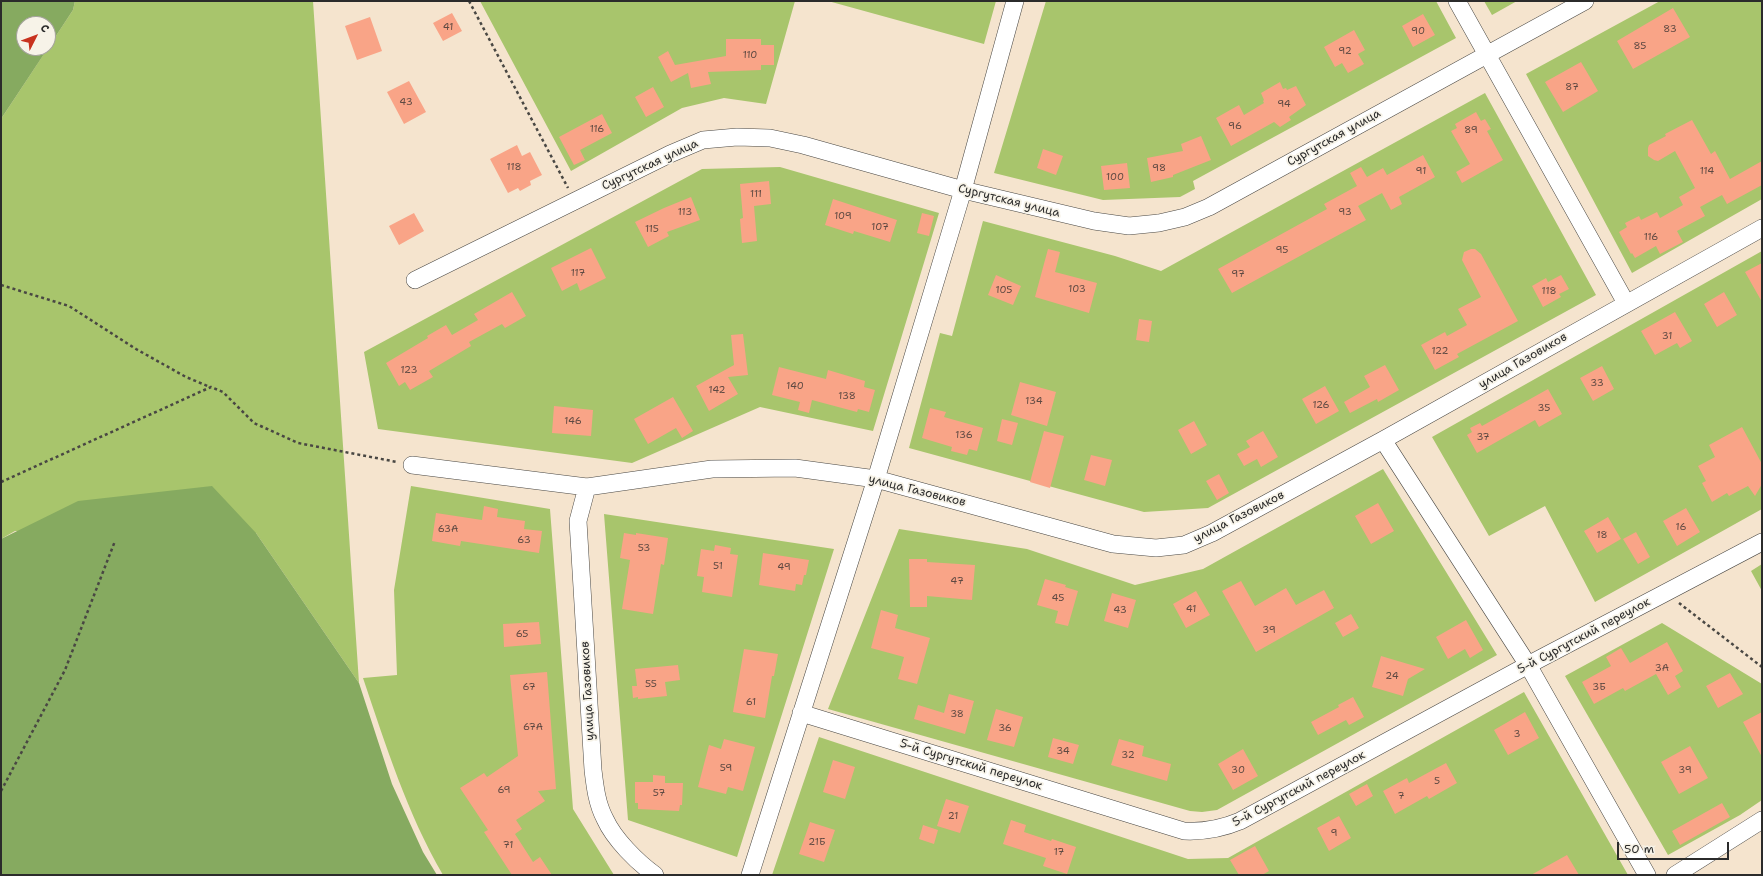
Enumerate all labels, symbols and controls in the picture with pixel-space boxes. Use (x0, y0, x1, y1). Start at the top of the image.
north arrow (16, 16, 56, 56)
text: С (37, 21, 52, 36)
house number: 41 (443, 21, 453, 33)
house number: 83 (1663, 23, 1677, 35)
house number: 90 (1411, 25, 1425, 37)
house number: 85 (1634, 40, 1646, 52)
house number: 92 (1338, 45, 1352, 57)
house number: 110 (743, 49, 757, 61)
house number: 87 (1565, 81, 1579, 93)
house number: 43 (399, 96, 413, 108)
house number: 94 (1277, 98, 1291, 110)
street label: Сургутская улица (1285, 106, 1383, 170)
house number: 96 (1228, 120, 1242, 132)
house number: 116 (590, 123, 604, 135)
house number: 89 (1464, 124, 1478, 136)
street label: Сургутская улица (600, 136, 700, 194)
house number: 118 (507, 161, 521, 173)
house number: 98 (1152, 162, 1166, 174)
house number: 91 (1416, 165, 1426, 177)
house number: 114 (1700, 165, 1714, 177)
house number: 100 (1106, 171, 1124, 183)
street label: Сургутская улица (957, 181, 1061, 221)
house number: 111 (750, 188, 762, 200)
house number: 113 (678, 206, 692, 218)
house number: 93 (1338, 206, 1352, 218)
house number: 109 (834, 210, 852, 222)
house number: 107 (871, 221, 889, 233)
house number: 115 (645, 223, 659, 235)
house number: 116 (1644, 231, 1658, 243)
house number: 95 (1276, 244, 1288, 256)
house number: 117 (571, 267, 585, 279)
house number: 97 (1231, 268, 1245, 280)
house number: 103 (1068, 283, 1086, 295)
house number: 105 (996, 284, 1012, 296)
house number: 118 (1542, 285, 1556, 297)
street label: улица Газовиков (1476, 330, 1570, 392)
house number: 31 (1662, 330, 1672, 342)
house number: 122 (1431, 345, 1449, 357)
house number: 123 (400, 364, 418, 376)
house number: 33 (1590, 377, 1604, 389)
house number: 140 (786, 380, 804, 392)
house number: 142 (708, 384, 726, 396)
house number: 138 (838, 390, 856, 402)
house number: 134 (1025, 395, 1043, 407)
house number: 126 (1312, 399, 1330, 411)
house number: 35 (1538, 402, 1550, 414)
house number: 146 (564, 415, 582, 427)
house number: 136 (955, 429, 973, 441)
house number: 37 (1476, 431, 1490, 443)
street label: улица Газовиков (867, 472, 967, 510)
street label: улица Газовиков (1191, 488, 1287, 546)
house number: 16 (1676, 521, 1686, 533)
house number: 63А (438, 523, 458, 535)
house number: 18 (1596, 529, 1608, 541)
house number: 63 (517, 534, 531, 546)
house number: 53 (638, 542, 650, 554)
house number: 51 (713, 560, 723, 572)
house number: 49 (777, 561, 791, 573)
house number: 47 (950, 575, 964, 587)
house number: 45 (1052, 592, 1064, 604)
street label: 5-й Сургутский переулок (1515, 595, 1653, 677)
house number: 41 (1186, 603, 1196, 615)
house number: 43 (1113, 604, 1127, 616)
house number: 39 (1262, 624, 1276, 636)
house number: 65 (516, 628, 528, 640)
street label: улица Газовиков (578, 641, 598, 741)
house number: 3А (1655, 662, 1669, 674)
house number: 24 (1385, 670, 1399, 682)
house number: 55 (645, 678, 657, 690)
house number: 67 (523, 681, 535, 693)
house number: 3Б (1592, 681, 1606, 693)
house number: 61 (746, 696, 756, 708)
house number: 38 (950, 708, 964, 720)
house number: 67А (523, 721, 543, 733)
house number: 36 (998, 722, 1012, 734)
house number: 3 (1514, 728, 1520, 740)
street label: 5-й Сургутский переулок (898, 736, 1044, 794)
house number: 34 (1056, 745, 1070, 757)
street label: 5-й Сургутский переулок (1230, 748, 1368, 830)
house number: 32 (1121, 749, 1135, 761)
house number: 59 (720, 762, 732, 774)
house number: 30 (1231, 764, 1245, 776)
house number: 39 (1678, 764, 1692, 776)
house number: 5 (1434, 775, 1440, 787)
house number: 69 (497, 784, 511, 796)
house number: 57 (653, 787, 665, 799)
house number: 7 (1398, 790, 1404, 802)
house number: 21 (948, 810, 958, 822)
house number: 9 (1331, 827, 1337, 839)
scale bar (1619, 834, 1731, 860)
house number: 21Б (808, 836, 826, 848)
house number: 71 (503, 839, 513, 851)
text: 50 m (1624, 841, 1654, 857)
house number: 17 (1054, 846, 1064, 858)

